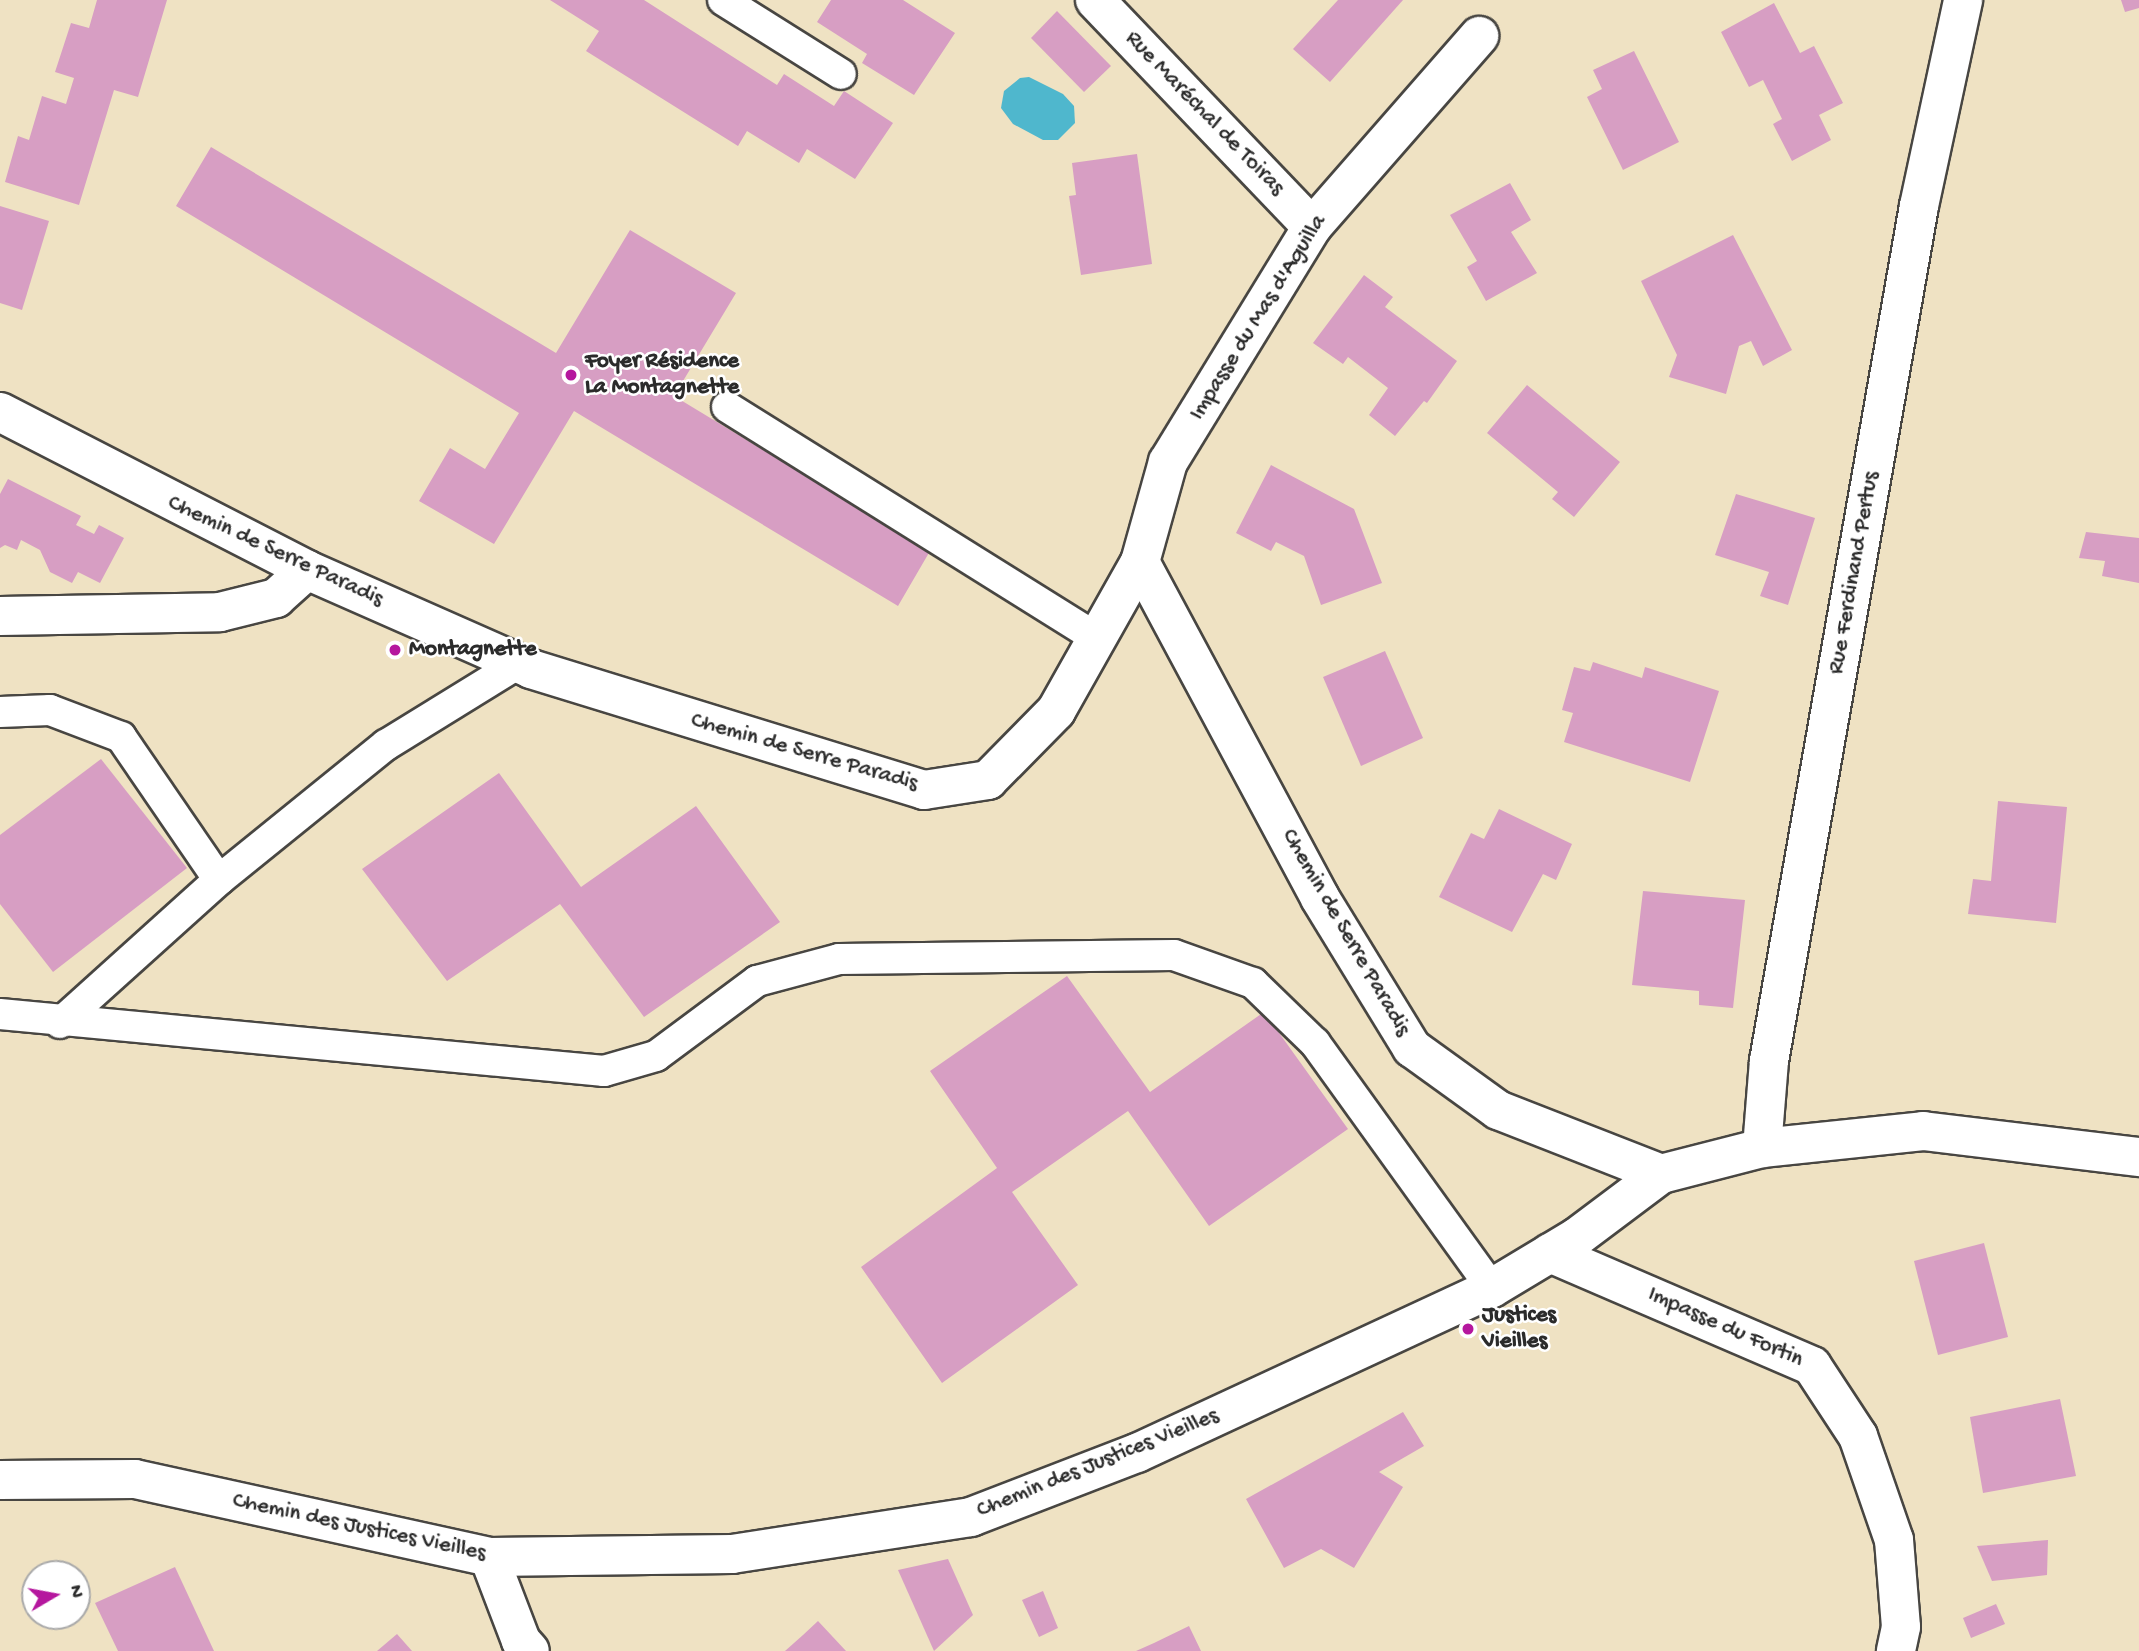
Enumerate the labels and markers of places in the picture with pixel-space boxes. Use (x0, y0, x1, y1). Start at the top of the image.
place label: Foyer Résidence La Montagnette (585, 348, 739, 402)
marker: Foyer Résidence La Montagnette (563, 367, 579, 383)
place label: Montagnette (409, 636, 537, 664)
marker: Montagnette (387, 642, 403, 658)
place label: Justices Vieilles (1482, 1302, 1556, 1356)
marker: Justices Vieilles (1460, 1321, 1476, 1337)

